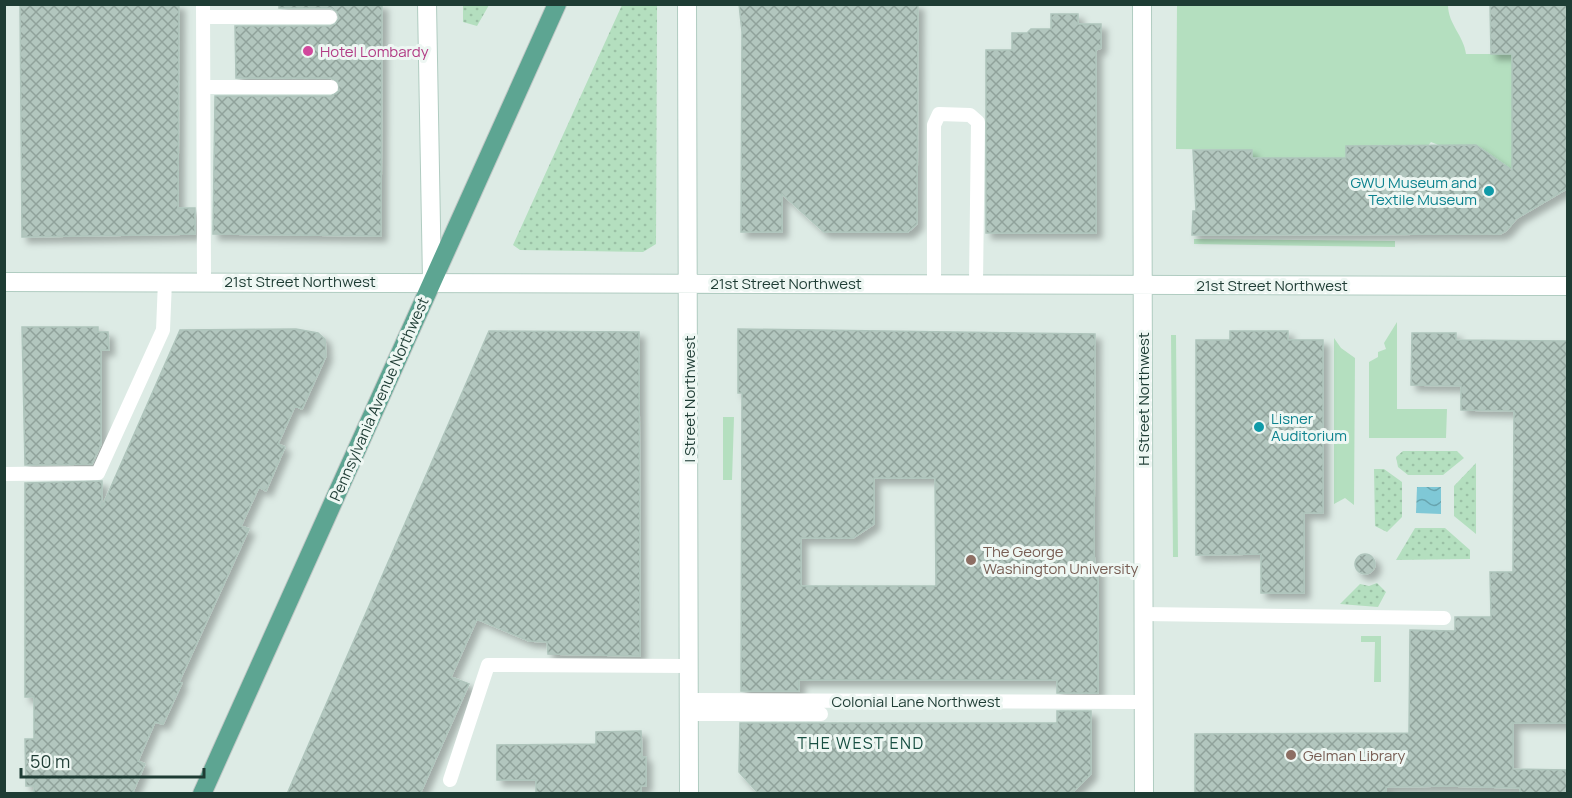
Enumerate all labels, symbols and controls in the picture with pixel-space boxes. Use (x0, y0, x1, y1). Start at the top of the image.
place label: Hotel Lombardy (320, 41, 429, 62)
marker: Hotel Lombardy (301, 44, 315, 58)
place label: GWU Museum and Textile Museum (1350, 172, 1477, 210)
marker: GWU Museum and Textile Museum (1482, 184, 1496, 198)
street label: 21st Street Northwest (224, 271, 376, 292)
street label: 21st Street Northwest (710, 273, 862, 294)
street label: 21st Street Northwest (1196, 275, 1348, 296)
street label: Pennsylvania Avenue Northwest (324, 294, 434, 504)
street label: H Street Northwest (1133, 332, 1154, 466)
street label: I Street Northwest (679, 336, 700, 462)
place label: Lisner Auditorium (1271, 408, 1347, 446)
marker: Lisner Auditorium (1252, 420, 1266, 434)
place label: The George Washington University (983, 541, 1139, 579)
marker: The George Washington University (964, 553, 978, 567)
street label: Colonial Lane Northwest (831, 691, 1001, 712)
district label: THE WEST END (797, 732, 925, 754)
scale bar (21, 741, 204, 779)
place label: Gelman Library (1303, 745, 1406, 766)
marker: Gelman Library (1284, 748, 1298, 762)
text: 50 m (30, 749, 70, 773)

